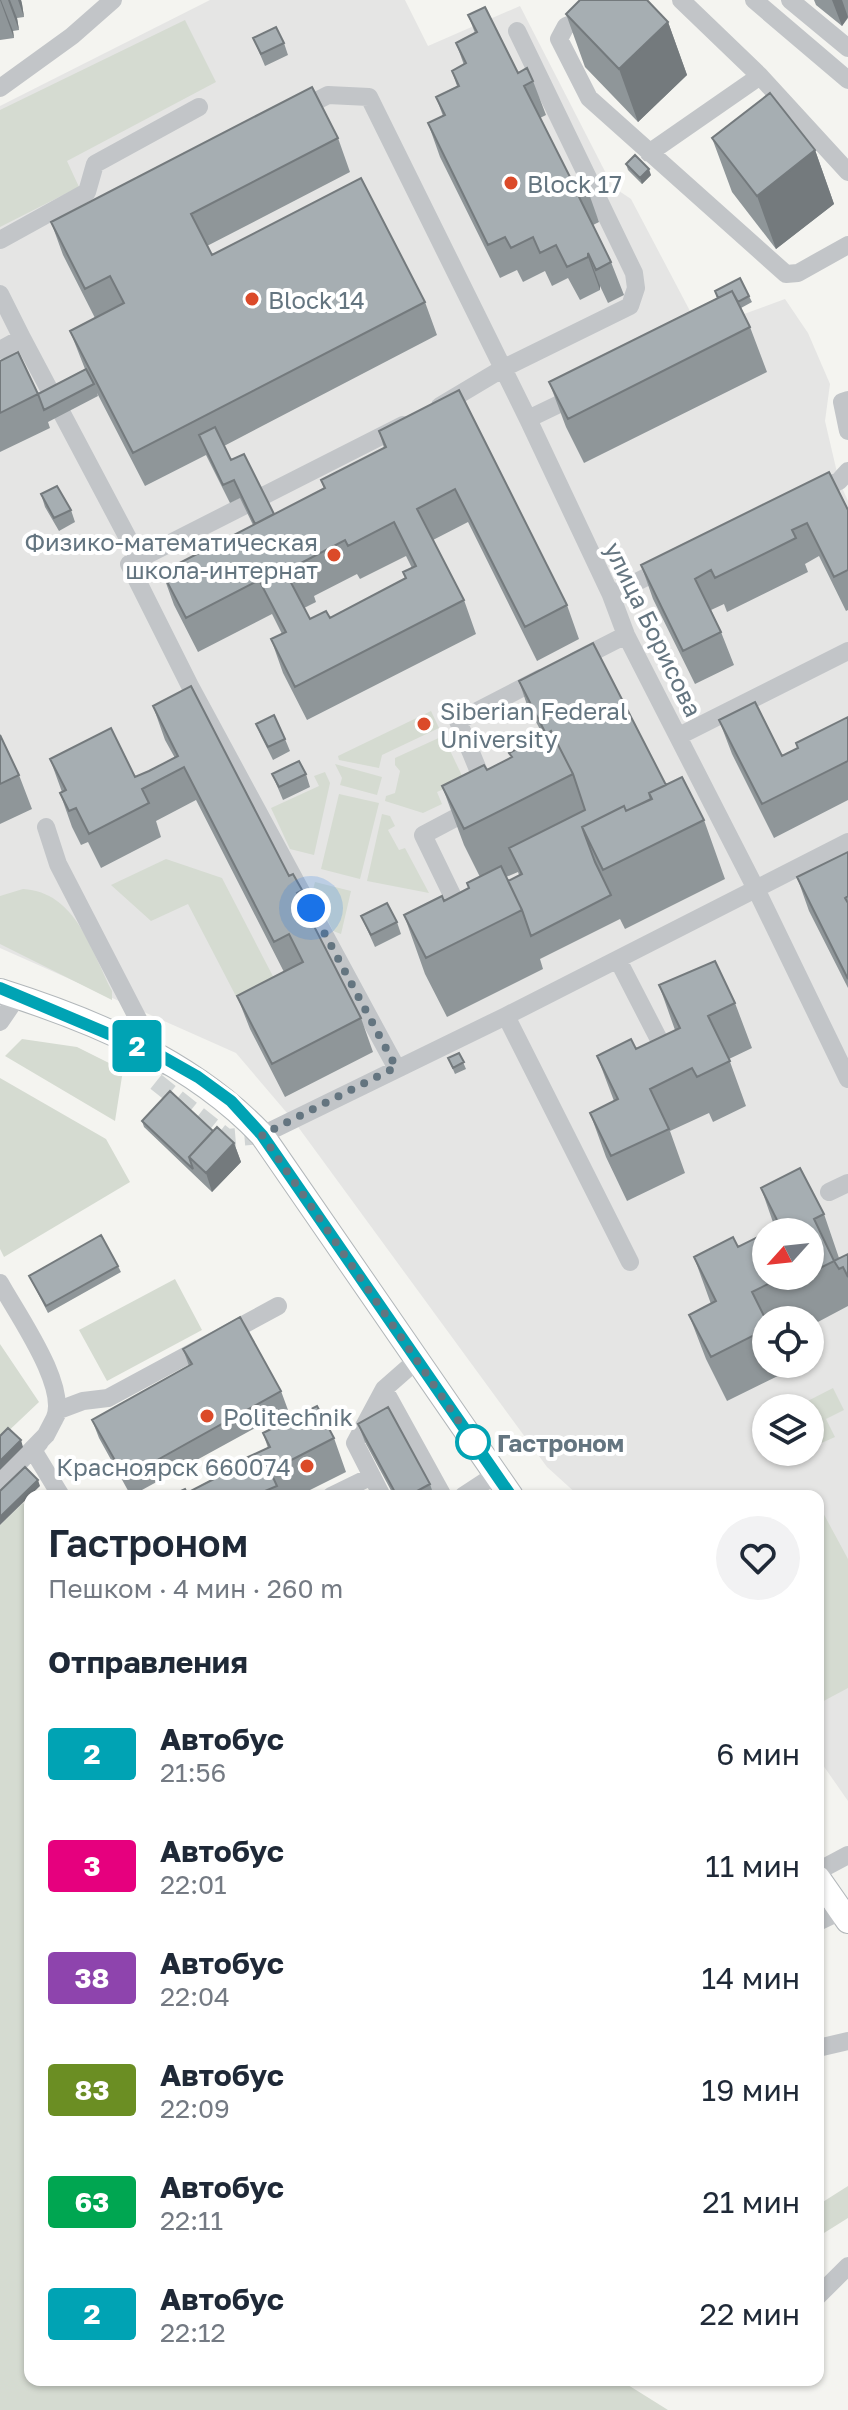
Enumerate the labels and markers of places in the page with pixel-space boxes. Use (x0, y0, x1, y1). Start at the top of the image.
place label: Block 17 (527, 169, 622, 198)
marker: Block 17 (502, 174, 520, 192)
place label: Block 14 (268, 285, 365, 314)
marker: Block 14 (243, 290, 261, 308)
place label: Физико-математическая школа-интернат (24, 527, 318, 584)
marker: Физико-математическая школа-интернат (325, 546, 343, 564)
place label: Siberian Federal University (440, 696, 628, 753)
marker: Siberian Federal University (415, 715, 433, 733)
place label: Politechnik (223, 1402, 353, 1431)
marker: Politechnik (198, 1407, 216, 1425)
marker: Гастроном (456, 1425, 490, 1459)
place label: Гастроном (497, 1428, 624, 1457)
place label: Красноярск 660074 (56, 1452, 291, 1481)
marker: Красноярск 660074 (298, 1457, 316, 1475)

